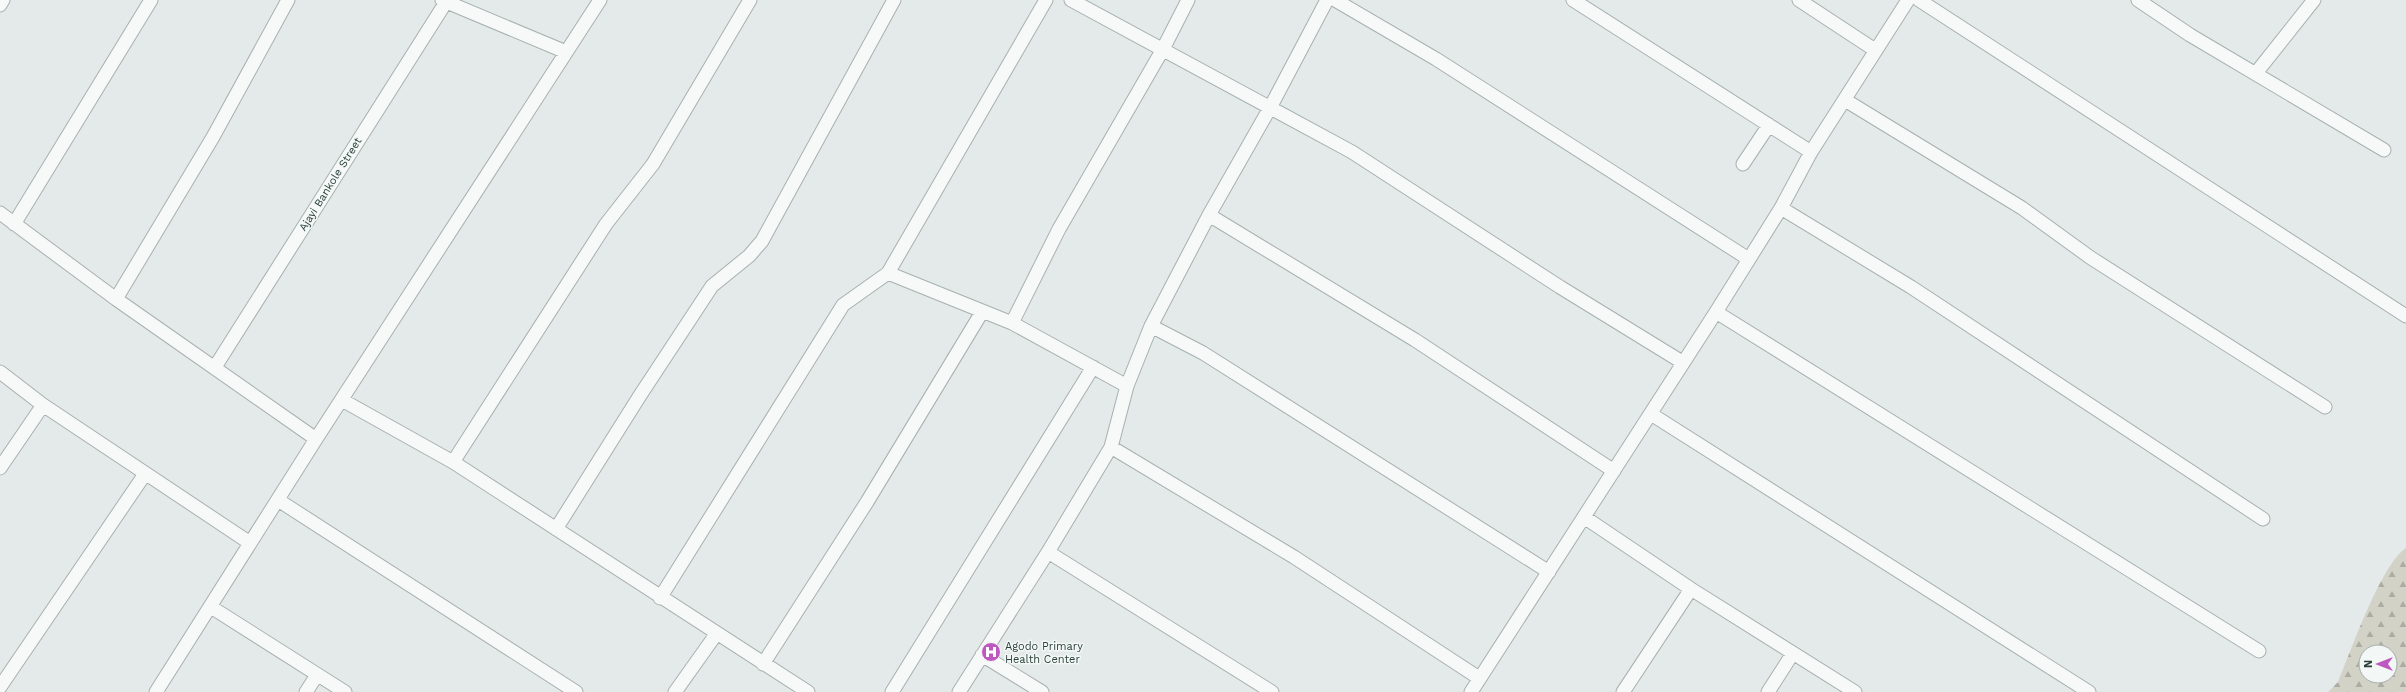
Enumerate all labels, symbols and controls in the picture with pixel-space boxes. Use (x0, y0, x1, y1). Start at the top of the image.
street label: Ajayi Bankole Street (296, 135, 365, 233)
place label: Agodo Primary Health Center (1005, 640, 1083, 666)
hospital icon: Agodo Primary Health Center (980, 641, 1002, 663)
north arrow (2358, 644, 2398, 684)
text: N (2362, 660, 2375, 668)

